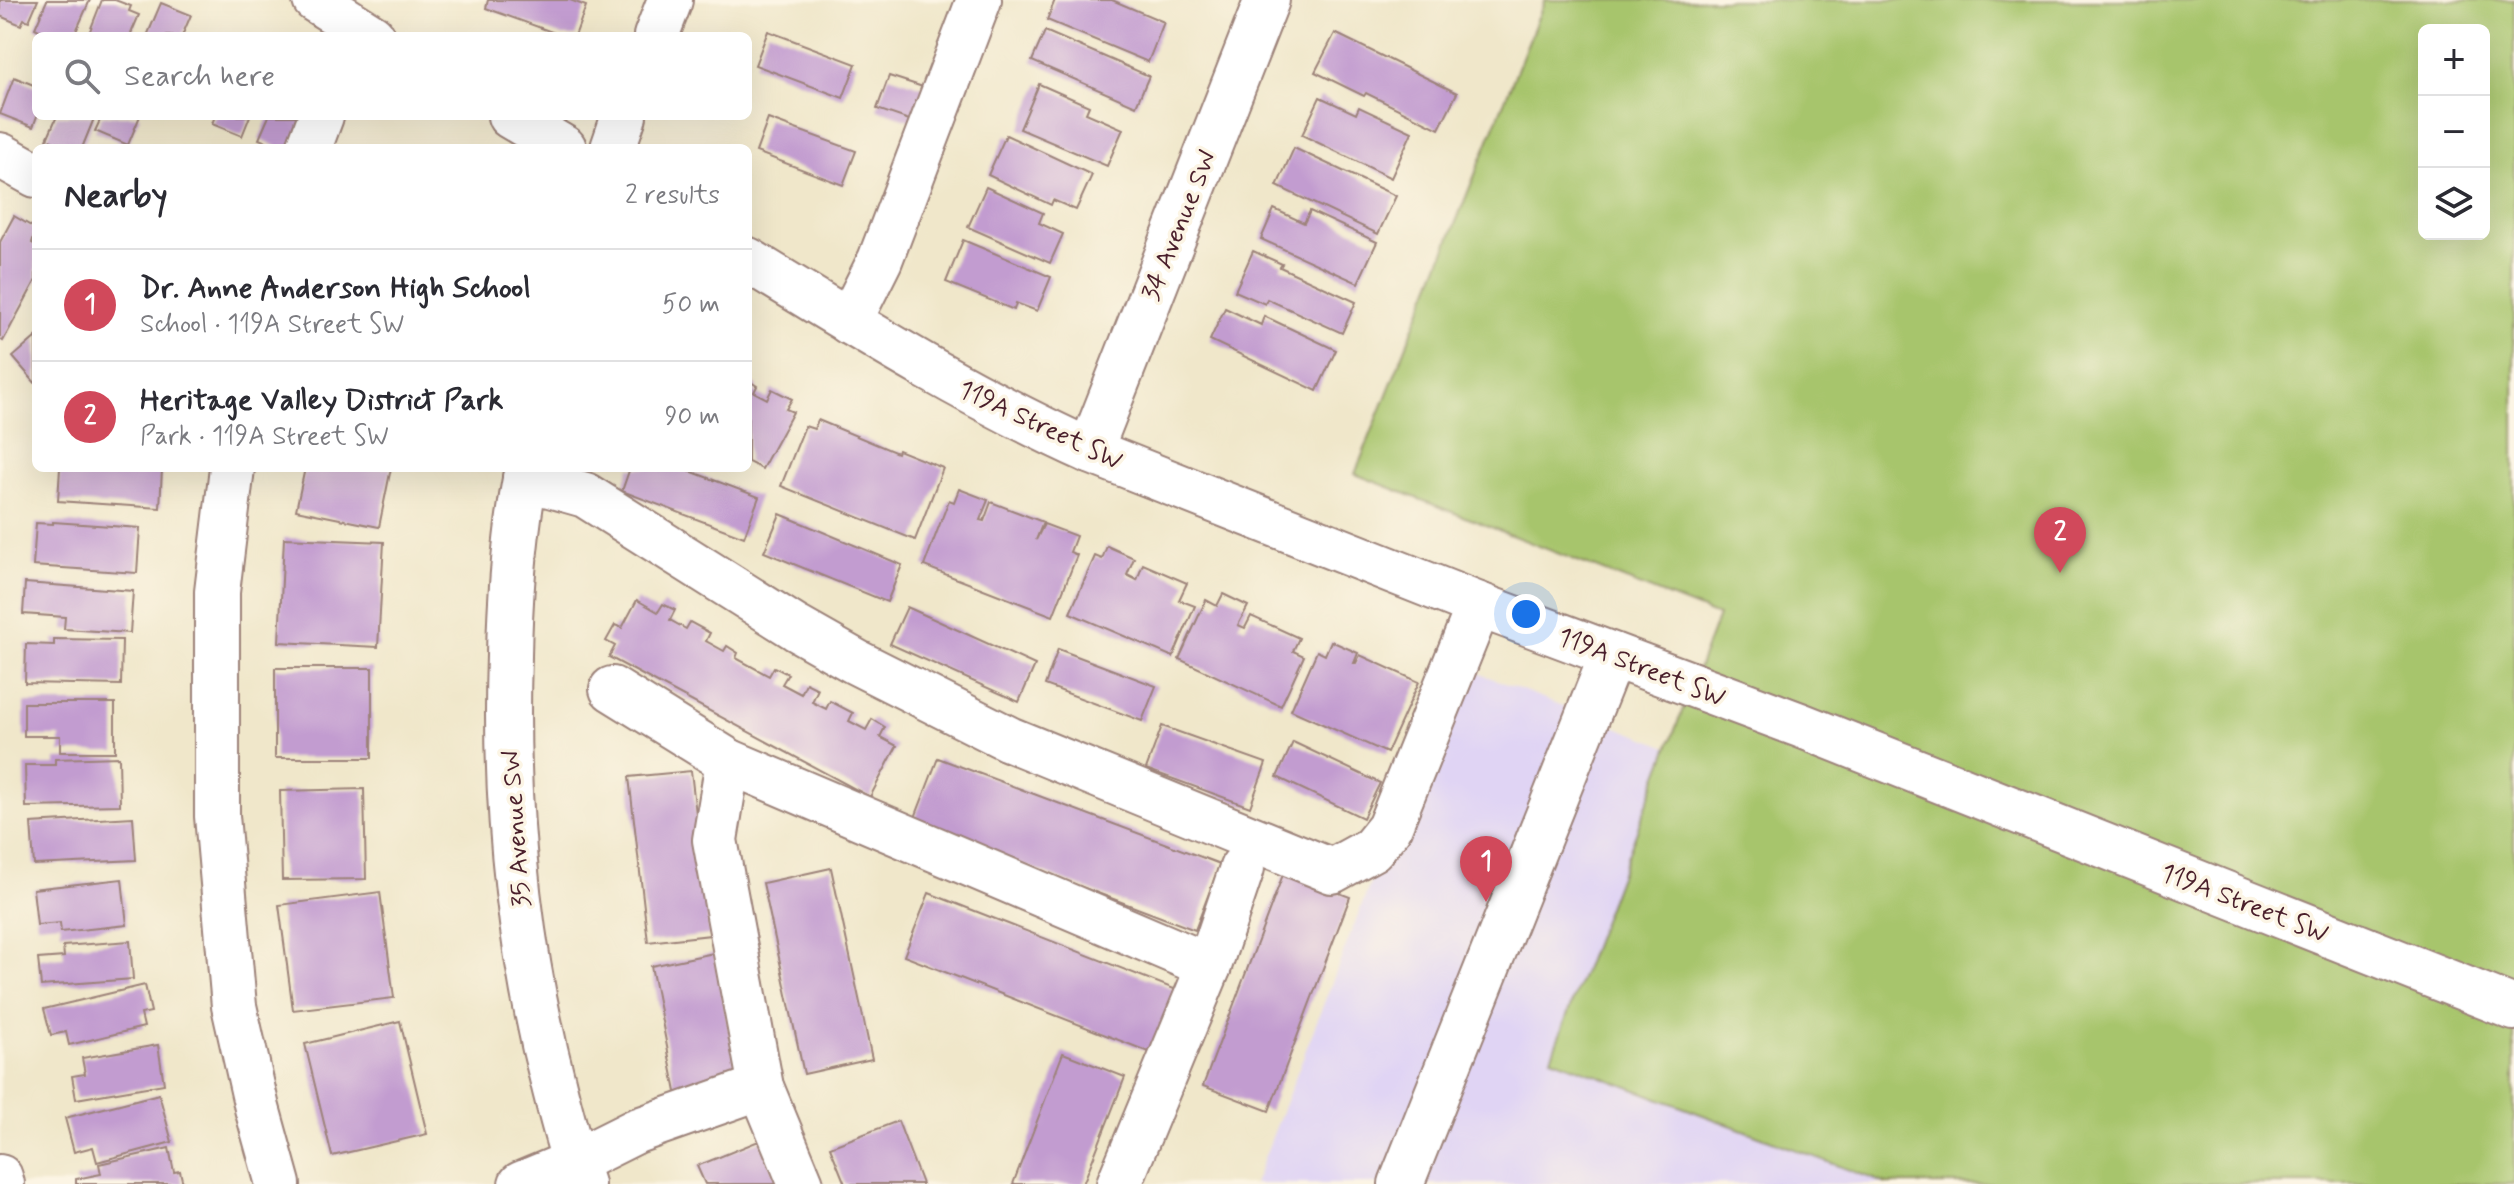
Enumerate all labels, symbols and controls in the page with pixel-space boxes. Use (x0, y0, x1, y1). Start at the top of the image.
map controls (2418, 24, 2490, 240)
button: + (2418, 24, 2490, 96)
search box (32, 32, 752, 120)
icon: search (60, 54, 104, 98)
text: Search here (124, 57, 275, 96)
button: − (2418, 96, 2490, 168)
street label: 34 Avenue SW (1134, 146, 1225, 306)
button: layers (2418, 168, 2490, 240)
text: Nearby (64, 174, 168, 219)
text: 2 results (625, 179, 720, 213)
text: Dr. Anne Anderson High School (140, 269, 531, 308)
text: 1 (84, 288, 96, 322)
text: 50 m (662, 288, 720, 322)
text: School · 119A Street SW (140, 308, 404, 342)
street label: 119A Street SW (953, 373, 1128, 479)
text: Heritage Valley District Park (140, 381, 503, 420)
text: 2 (84, 400, 96, 434)
text: 90 m (665, 400, 720, 434)
text: Park · 119A Street SW (140, 420, 389, 454)
pin: 2 (2034, 507, 2086, 573)
your location (1506, 594, 1546, 634)
street label: 119A Street SW (1553, 620, 1730, 716)
street label: 35 Avenue SW (495, 749, 539, 908)
pin: 1 (1460, 836, 1512, 902)
street label: 119A Street SW (2156, 856, 2333, 952)

